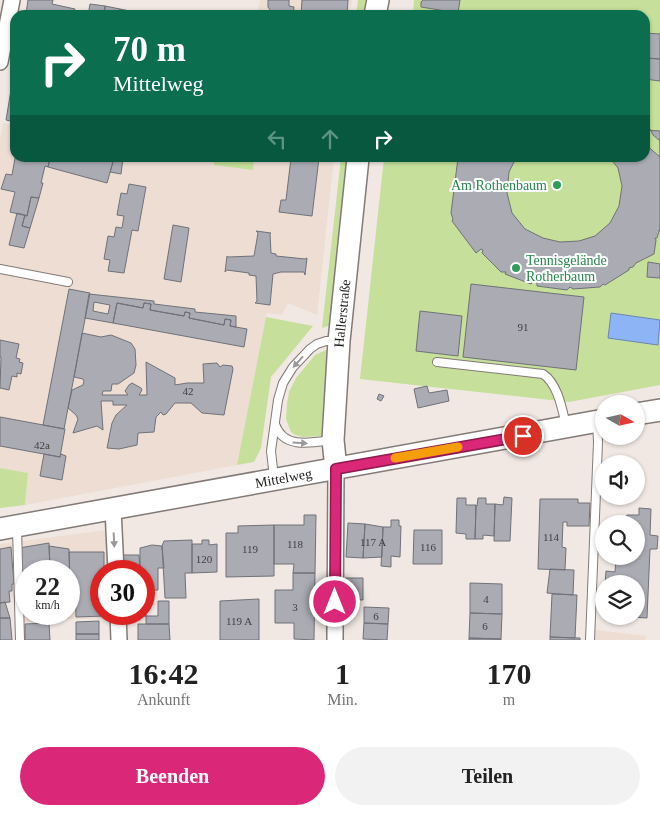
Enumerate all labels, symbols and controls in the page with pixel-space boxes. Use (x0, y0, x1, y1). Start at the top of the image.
icon: right (30, 30, 95, 95)
text: 70 m (113, 30, 186, 69)
text: Mittelweg (113, 71, 203, 96)
icon: left (263, 125, 291, 153)
icon: ahead (316, 125, 344, 153)
icon: right (369, 125, 397, 153)
place label: Am Rothenbaum (451, 178, 547, 193)
marker: Am Rothenbaum (551, 179, 563, 191)
place label: Tennisgelände Rotherbaum (526, 253, 607, 284)
marker: Tennisgelände Rotherbaum (510, 262, 522, 274)
street label: Hallerstraße (332, 279, 353, 348)
house number: 91 (518, 321, 529, 333)
one-way arrow (292, 355, 304, 367)
house number: 42 (183, 385, 194, 397)
north arrow (595, 395, 645, 445)
map controls (595, 395, 645, 625)
pin (502, 415, 544, 457)
icon: arrive (509, 422, 537, 450)
house number: 42a (34, 439, 50, 451)
one-way arrow (292, 439, 308, 447)
button: sound (595, 455, 645, 505)
street label: Mittelweg (254, 466, 313, 491)
button: search (595, 515, 645, 565)
house number: 114 (543, 531, 560, 543)
one-way arrow (111, 532, 119, 548)
house number: 117 A (360, 536, 386, 548)
house number: 118 (287, 538, 304, 550)
house number: 116 (420, 541, 437, 553)
house number: 119 (242, 543, 259, 555)
house number: 120 (196, 553, 213, 565)
speed limit sign: 30 (90, 560, 155, 625)
text: 22 (35, 573, 60, 600)
position arrow (308, 575, 360, 627)
button: layers (595, 575, 645, 625)
house number: 4 (483, 593, 489, 605)
text: km/h (35, 598, 60, 612)
house number: 3 (292, 601, 298, 613)
house number: 6 (373, 610, 379, 622)
house number: 119 A (226, 615, 252, 627)
house number: 6 (482, 620, 488, 632)
text: 16:42 (129, 657, 199, 690)
text: 1 (335, 657, 350, 690)
text: 170 (486, 657, 531, 690)
text: Ankunft (137, 691, 190, 708)
text: Min. (327, 691, 358, 708)
text: m (503, 691, 515, 708)
button: Beenden (20, 747, 325, 805)
button: Teilen (335, 747, 640, 805)

